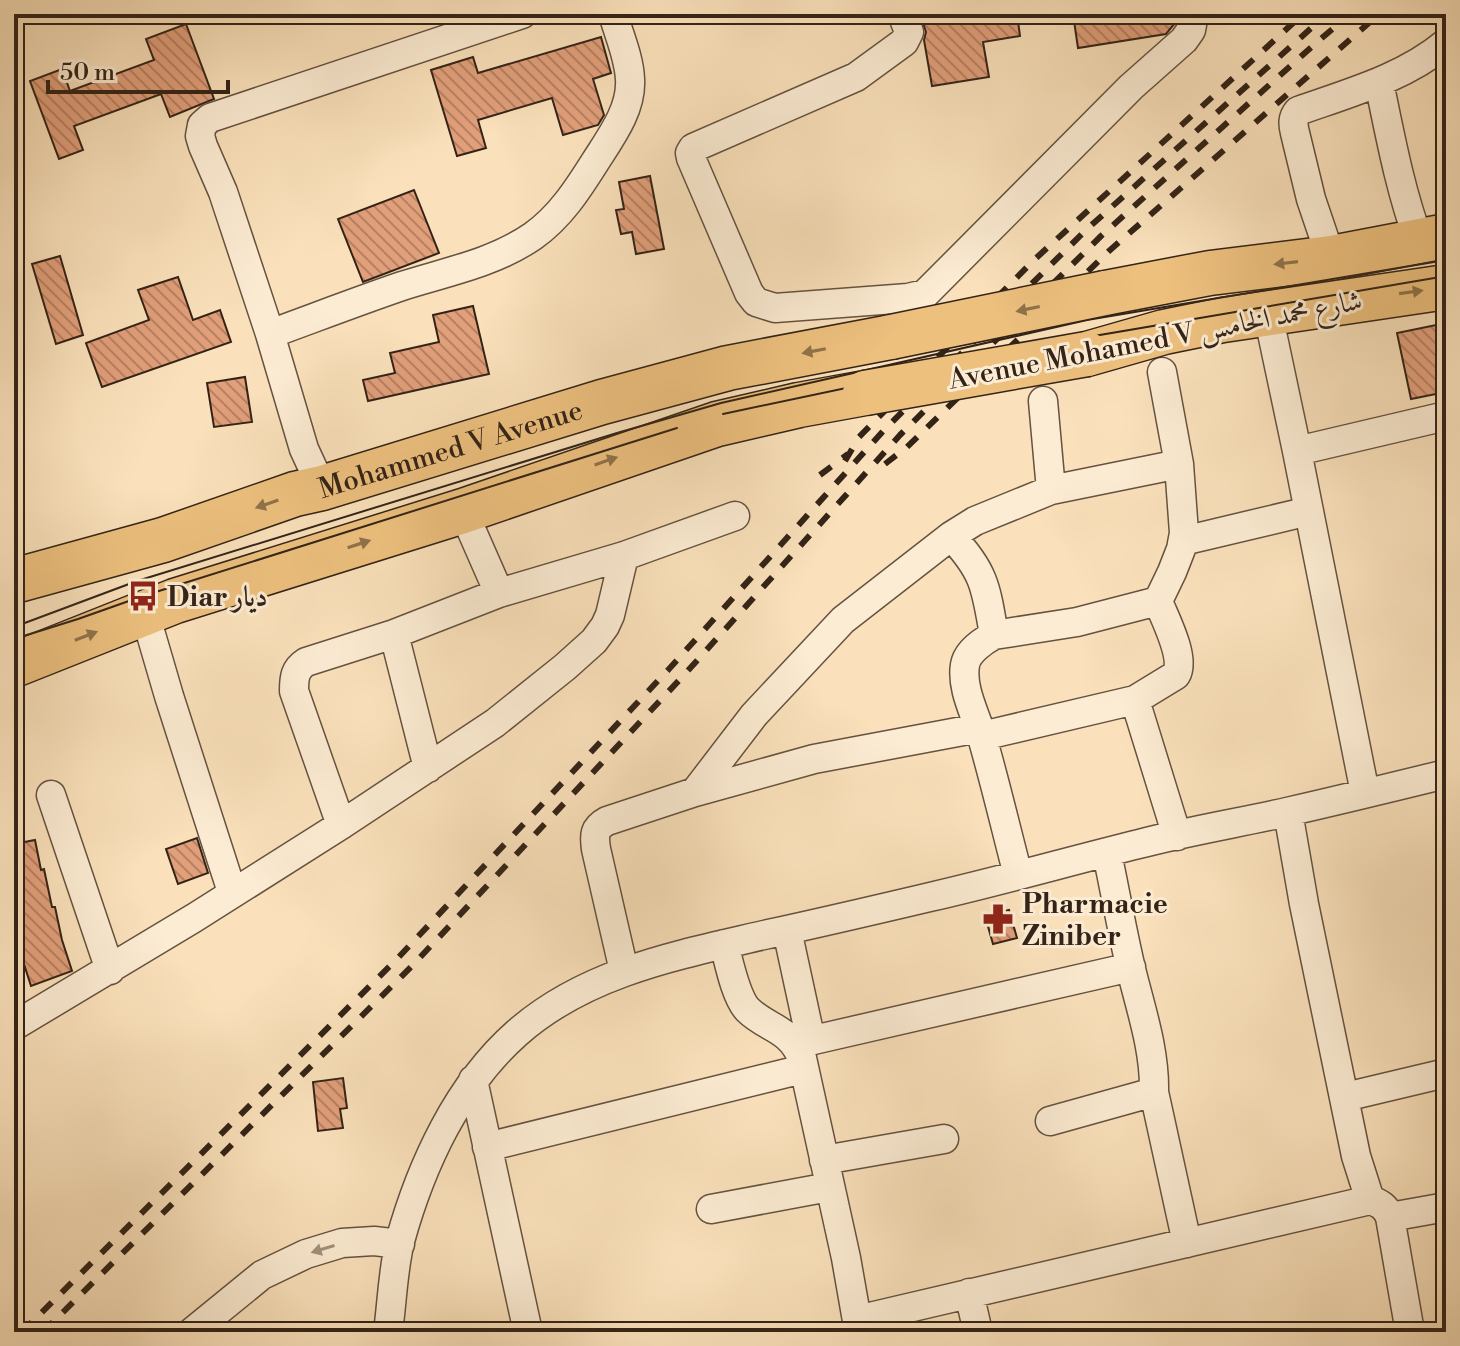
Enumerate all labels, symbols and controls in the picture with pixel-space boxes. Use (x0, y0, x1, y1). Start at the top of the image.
scale bar (48, 44, 228, 94)
text: 50 m (60, 58, 115, 88)
one-way arrow (1274, 257, 1299, 270)
street label: Avenue Mohamed V شارع محمد الخامس (945, 283, 1366, 403)
one-way arrow (1399, 285, 1424, 298)
one-way arrow (1015, 303, 1040, 315)
one-way arrow (801, 346, 826, 358)
street label: Mohammed V Avenue (314, 393, 587, 507)
one-way arrow (594, 455, 618, 467)
one-way arrow (255, 498, 279, 511)
one-way arrow (348, 538, 372, 550)
bus stop icon: Diar ديار (126, 579, 160, 613)
place label: Diar ديار (167, 580, 268, 615)
one-way arrow (75, 629, 99, 642)
place label: Pharmacie Ziniber (1022, 887, 1168, 954)
pharmacy icon: Pharmacie Ziniber (981, 902, 1015, 936)
one-way arrow (310, 1243, 334, 1255)

